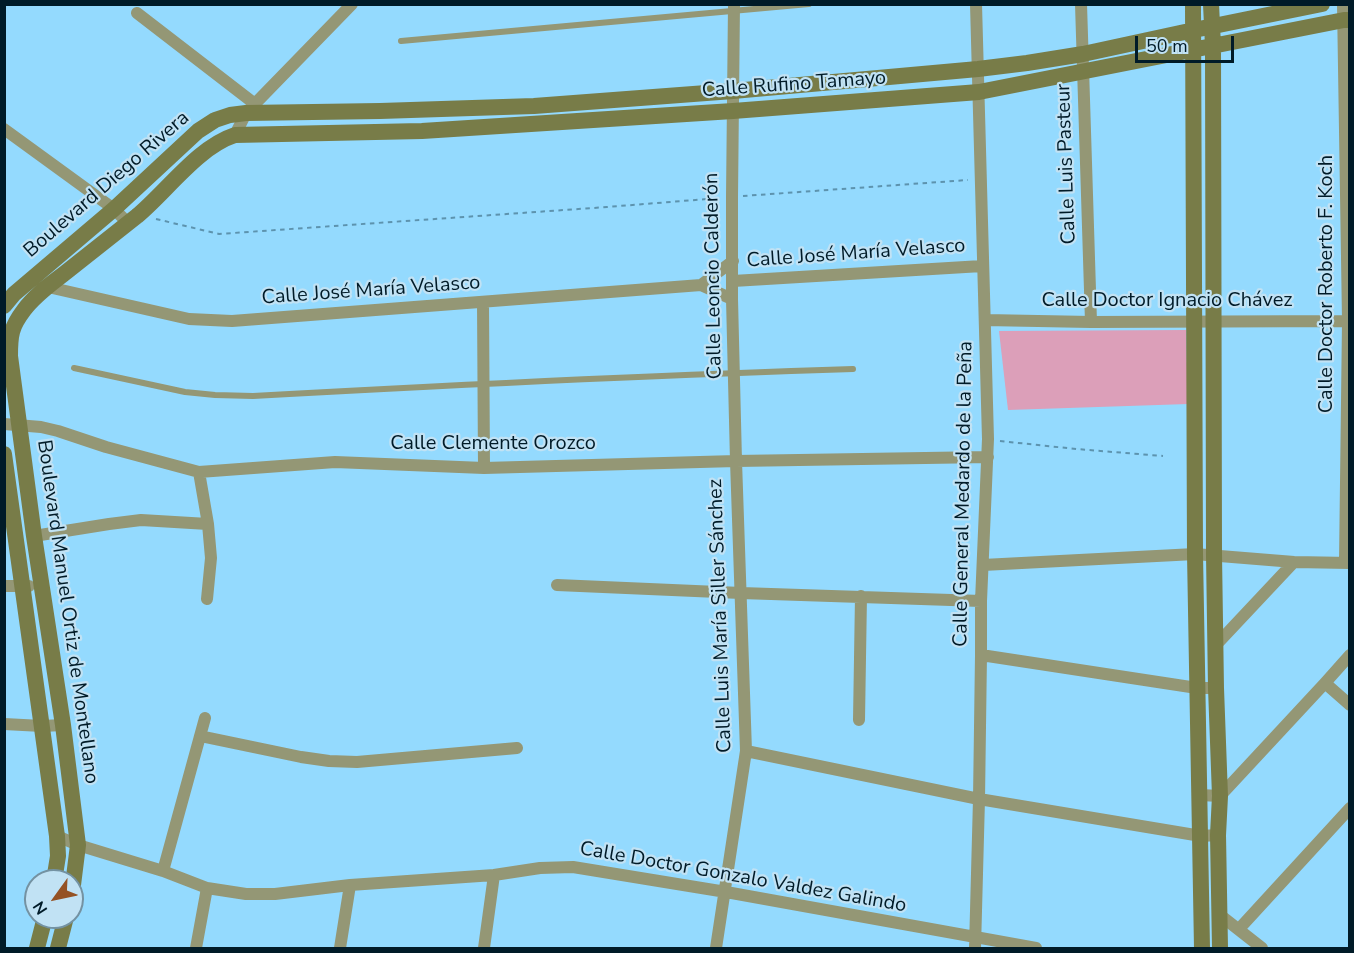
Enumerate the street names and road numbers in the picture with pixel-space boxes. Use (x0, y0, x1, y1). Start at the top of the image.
street label: Calle Rufino Tamayo (701, 67, 887, 103)
street label: Calle Luis Pasteur (1052, 83, 1082, 245)
street label: Boulevard Diego Rivera (19, 107, 195, 263)
street label: Calle Doctor Roberto F. Koch (1315, 155, 1339, 413)
street label: Calle Leoncio Calderón (700, 172, 728, 380)
street label: Calle José María Velasco (746, 234, 966, 274)
street label: Calle José María Velasco (261, 271, 481, 311)
street label: Calle Doctor Ignacio Chávez (1041, 289, 1293, 313)
street label: Calle General Medardo de la Peña (949, 341, 979, 647)
street label: Calle Clemente Orozco (390, 432, 596, 456)
street label: Boulevard Manuel Ortiz de Montellano (31, 438, 103, 786)
street label: Calle Luis María Siller Sánchez (704, 479, 738, 753)
street label: Calle Doctor Gonzalo Valdez Galindo (578, 837, 908, 919)

